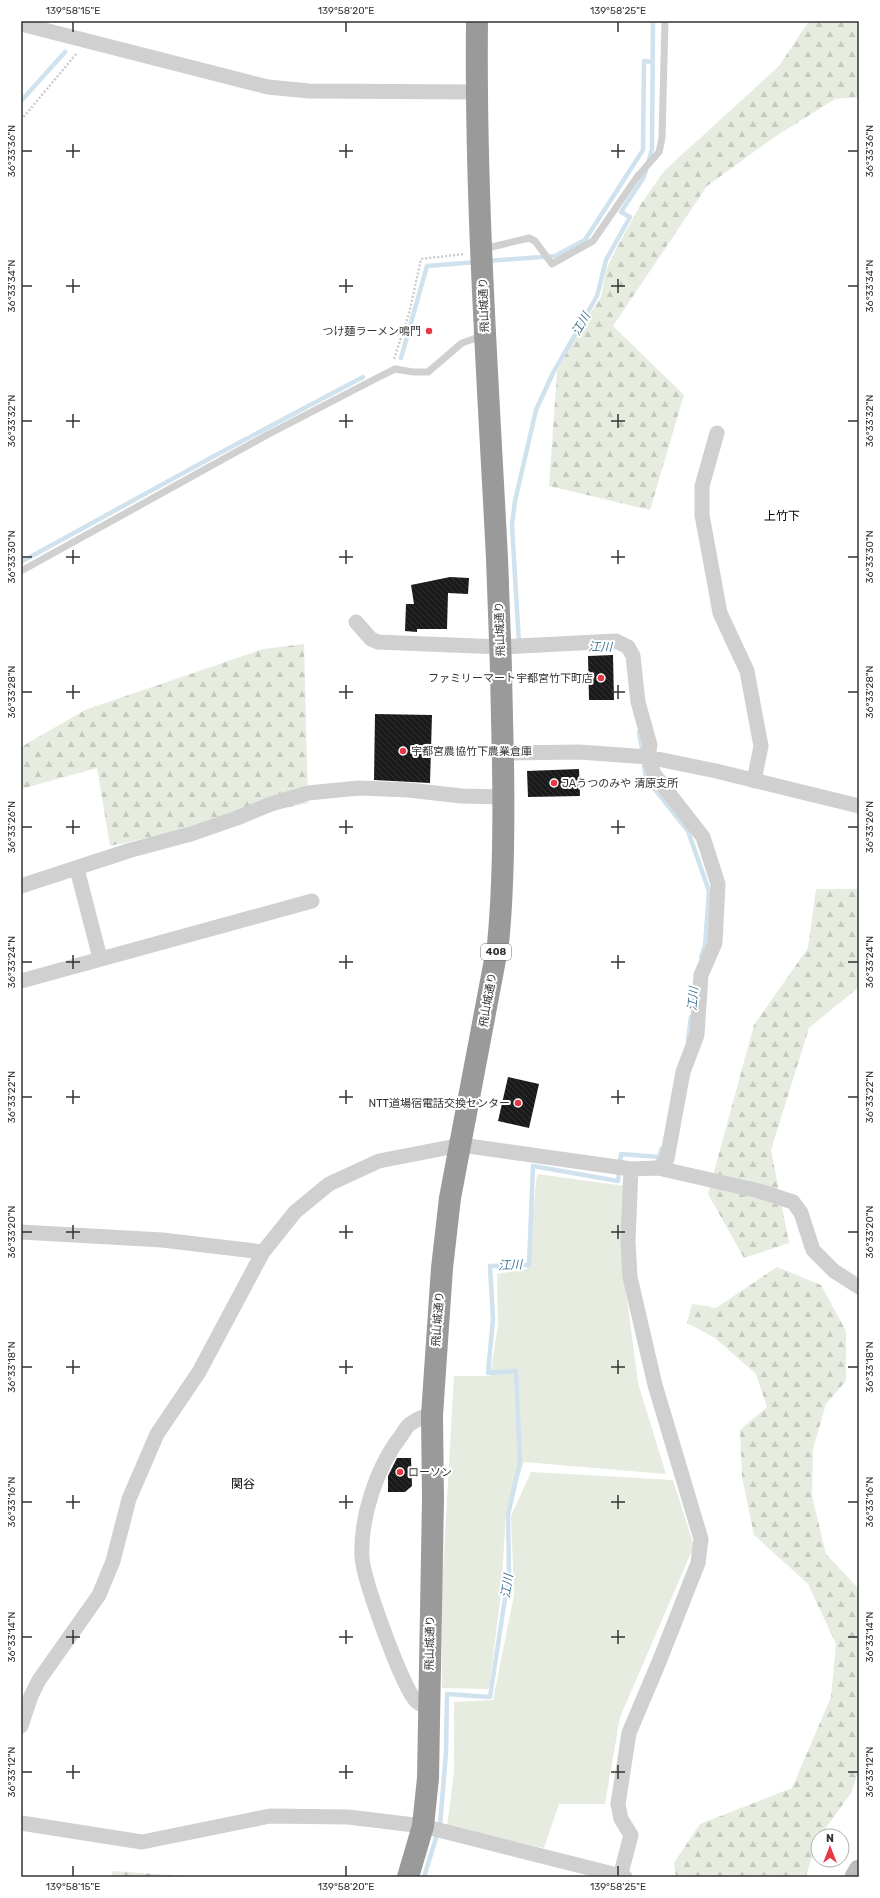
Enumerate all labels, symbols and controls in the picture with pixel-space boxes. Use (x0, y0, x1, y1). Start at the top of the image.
text: 139°58'15"E (46, 5, 100, 17)
text: 139°58'20"E (318, 5, 374, 17)
text: 139°58'25"E (590, 5, 646, 17)
text: 36°33'36"N (6, 125, 18, 177)
text: 36°33'36"N (864, 125, 876, 177)
text: 36°33'34"N (6, 260, 18, 312)
text: 36°33'34"N (864, 260, 876, 312)
street label: 飛山城通り (477, 277, 491, 333)
water label: 江川 (569, 308, 594, 338)
place label: つけ麺ラーメン鳴門 (322, 325, 421, 338)
marker: つけ麺ラーメン鳴門 (424, 326, 434, 336)
text: 36°33'32"N (6, 395, 18, 447)
text: 36°33'32"N (864, 395, 876, 447)
district label: 上竹下 (764, 509, 800, 523)
text: 36°33'30"N (6, 530, 18, 584)
text: 36°33'30"N (864, 530, 876, 584)
street label: 飛山城通り (493, 601, 507, 657)
water label: 江川 (588, 640, 614, 654)
text: 36°33'28"N (6, 665, 18, 719)
text: 36°33'28"N (864, 665, 876, 719)
place label: ファミリーマート宇都宮竹下町店 (428, 672, 593, 685)
marker: ファミリーマート宇都宮竹下町店 (596, 673, 606, 683)
place label: 宇都宮農協竹下農業倉庫 (411, 745, 532, 758)
marker: 宇都宮農協竹下農業倉庫 (398, 746, 408, 756)
place label: JAうつのみや 清原支所 (562, 777, 679, 790)
marker: JAうつのみや 清原支所 (549, 778, 559, 788)
text: 36°33'26"N (6, 801, 18, 853)
text: 36°33'26"N (864, 801, 876, 853)
text: 36°33'24"N (6, 936, 18, 988)
text: 36°33'24"N (864, 936, 876, 988)
road number: 408 (481, 944, 511, 960)
street label: 飛山城通り (477, 972, 499, 1028)
water label: 江川 (685, 984, 701, 1012)
text: 36°33'22"N (6, 1071, 18, 1123)
text: 36°33'22"N (864, 1071, 876, 1123)
place label: NTT道場宿電話交換センター (369, 1097, 510, 1110)
marker: NTT道場宿電話交換センター (513, 1098, 523, 1108)
text: 36°33'20"N (6, 1205, 18, 1259)
text: 36°33'20"N (864, 1205, 876, 1259)
water label: 江川 (498, 1258, 524, 1272)
street label: 飛山城通り (430, 1291, 446, 1347)
text: 36°33'18"N (6, 1341, 18, 1393)
text: 36°33'18"N (864, 1341, 876, 1393)
place label: ローソン (408, 1466, 452, 1479)
marker: ローソン (395, 1467, 405, 1477)
text: 36°33'16"N (6, 1477, 18, 1527)
district label: 関谷 (231, 1477, 255, 1491)
text: 36°33'16"N (864, 1477, 876, 1527)
water label: 江川 (498, 1571, 516, 1599)
text: 36°33'14"N (6, 1611, 18, 1663)
text: 36°33'14"N (864, 1611, 876, 1663)
street label: 飛山城通り (423, 1615, 437, 1671)
text: 36°33'12"N (6, 1746, 18, 1797)
text: 36°33'12"N (864, 1746, 876, 1797)
north arrow (810, 1828, 850, 1868)
text: N (826, 1832, 834, 1845)
text: 139°58'15"E (46, 1881, 100, 1893)
text: 139°58'20"E (318, 1881, 374, 1893)
text: 139°58'25"E (590, 1881, 646, 1893)

